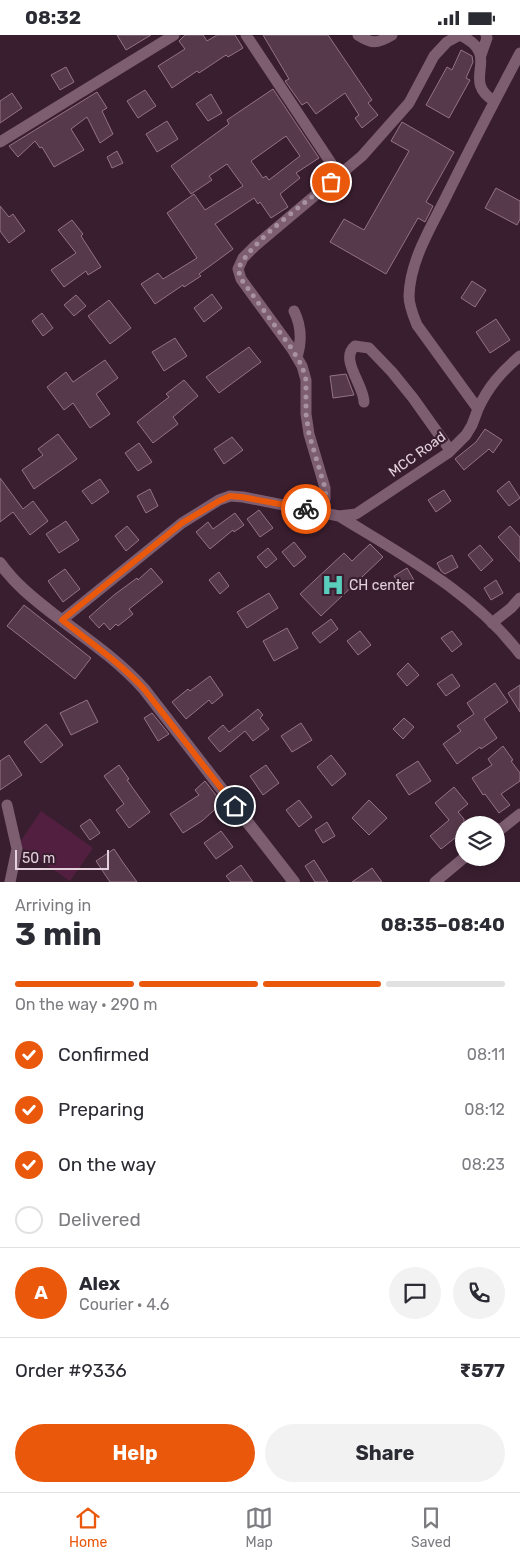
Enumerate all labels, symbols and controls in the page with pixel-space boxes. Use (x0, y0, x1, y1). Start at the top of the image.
text: 08:32 (25, 6, 81, 29)
pin (310, 161, 352, 203)
icon: bag (317, 168, 345, 196)
street label: MCC Road (385, 428, 449, 481)
courier (281, 484, 331, 534)
icon: bike (292, 495, 320, 523)
hospital icon: CH center (320, 572, 346, 598)
place label: CH center (349, 577, 415, 594)
pin (214, 785, 256, 827)
icon: home (221, 792, 249, 820)
map controls (455, 816, 505, 866)
button: layers (455, 816, 505, 866)
scale bar (15, 847, 109, 870)
text: 50 m (22, 850, 55, 867)
text: Arriving in (15, 896, 91, 915)
text: 08:35–08:40 (381, 913, 505, 936)
text: 3 min (15, 915, 102, 953)
text: On the way · 290 m (15, 995, 158, 1014)
icon: check (15, 1041, 43, 1069)
text: Confirmed (58, 1043, 149, 1066)
text: 08:11 (467, 1045, 505, 1064)
icon: check (15, 1096, 43, 1124)
text: Preparing (58, 1098, 144, 1121)
text: 08:12 (464, 1100, 505, 1119)
icon: check (15, 1151, 43, 1179)
text: On the way (58, 1153, 156, 1176)
text: 08:23 (462, 1155, 505, 1174)
text: Delivered (58, 1208, 141, 1231)
button: chat (389, 1267, 441, 1319)
button: phone (453, 1267, 505, 1319)
text: Alex (79, 1272, 120, 1295)
text: A (34, 1281, 48, 1304)
text: Courier · 4.6 (79, 1295, 169, 1314)
text: Order #9336 (15, 1359, 127, 1382)
text: ₹577 (460, 1359, 505, 1382)
button: Help (15, 1424, 255, 1482)
button: Share (265, 1424, 505, 1482)
tab: Home (69, 1504, 107, 1551)
tab: Map (245, 1504, 273, 1551)
tab: Saved (411, 1504, 451, 1551)

